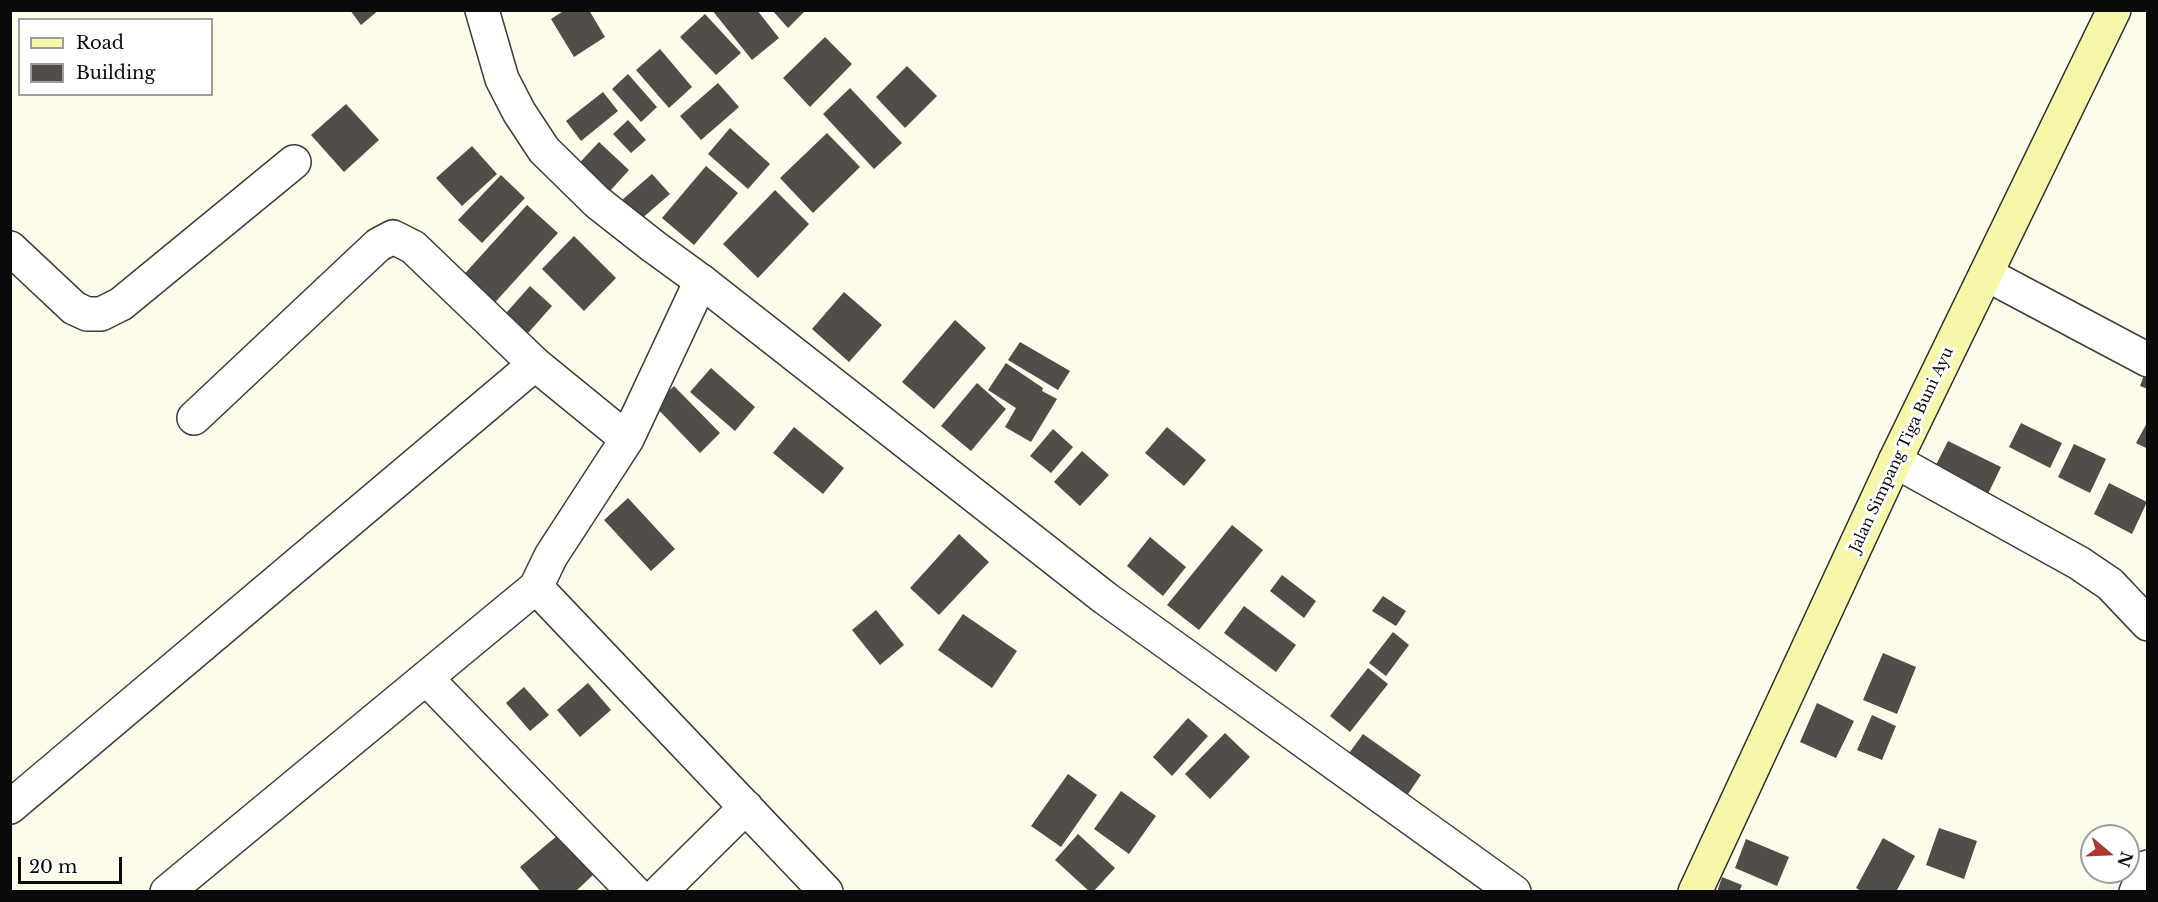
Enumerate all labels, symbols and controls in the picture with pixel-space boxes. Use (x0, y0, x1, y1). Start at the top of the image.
legend (18, 18, 213, 96)
text: Road (76, 32, 124, 54)
text: Building (76, 62, 155, 84)
street label: Jalan Simpang Tiga Buni Ayu (1846, 345, 1958, 555)
north arrow (2080, 824, 2140, 884)
scale bar (21, 845, 124, 883)
text: N (2113, 849, 2137, 870)
text: 20 m (29, 856, 77, 878)

